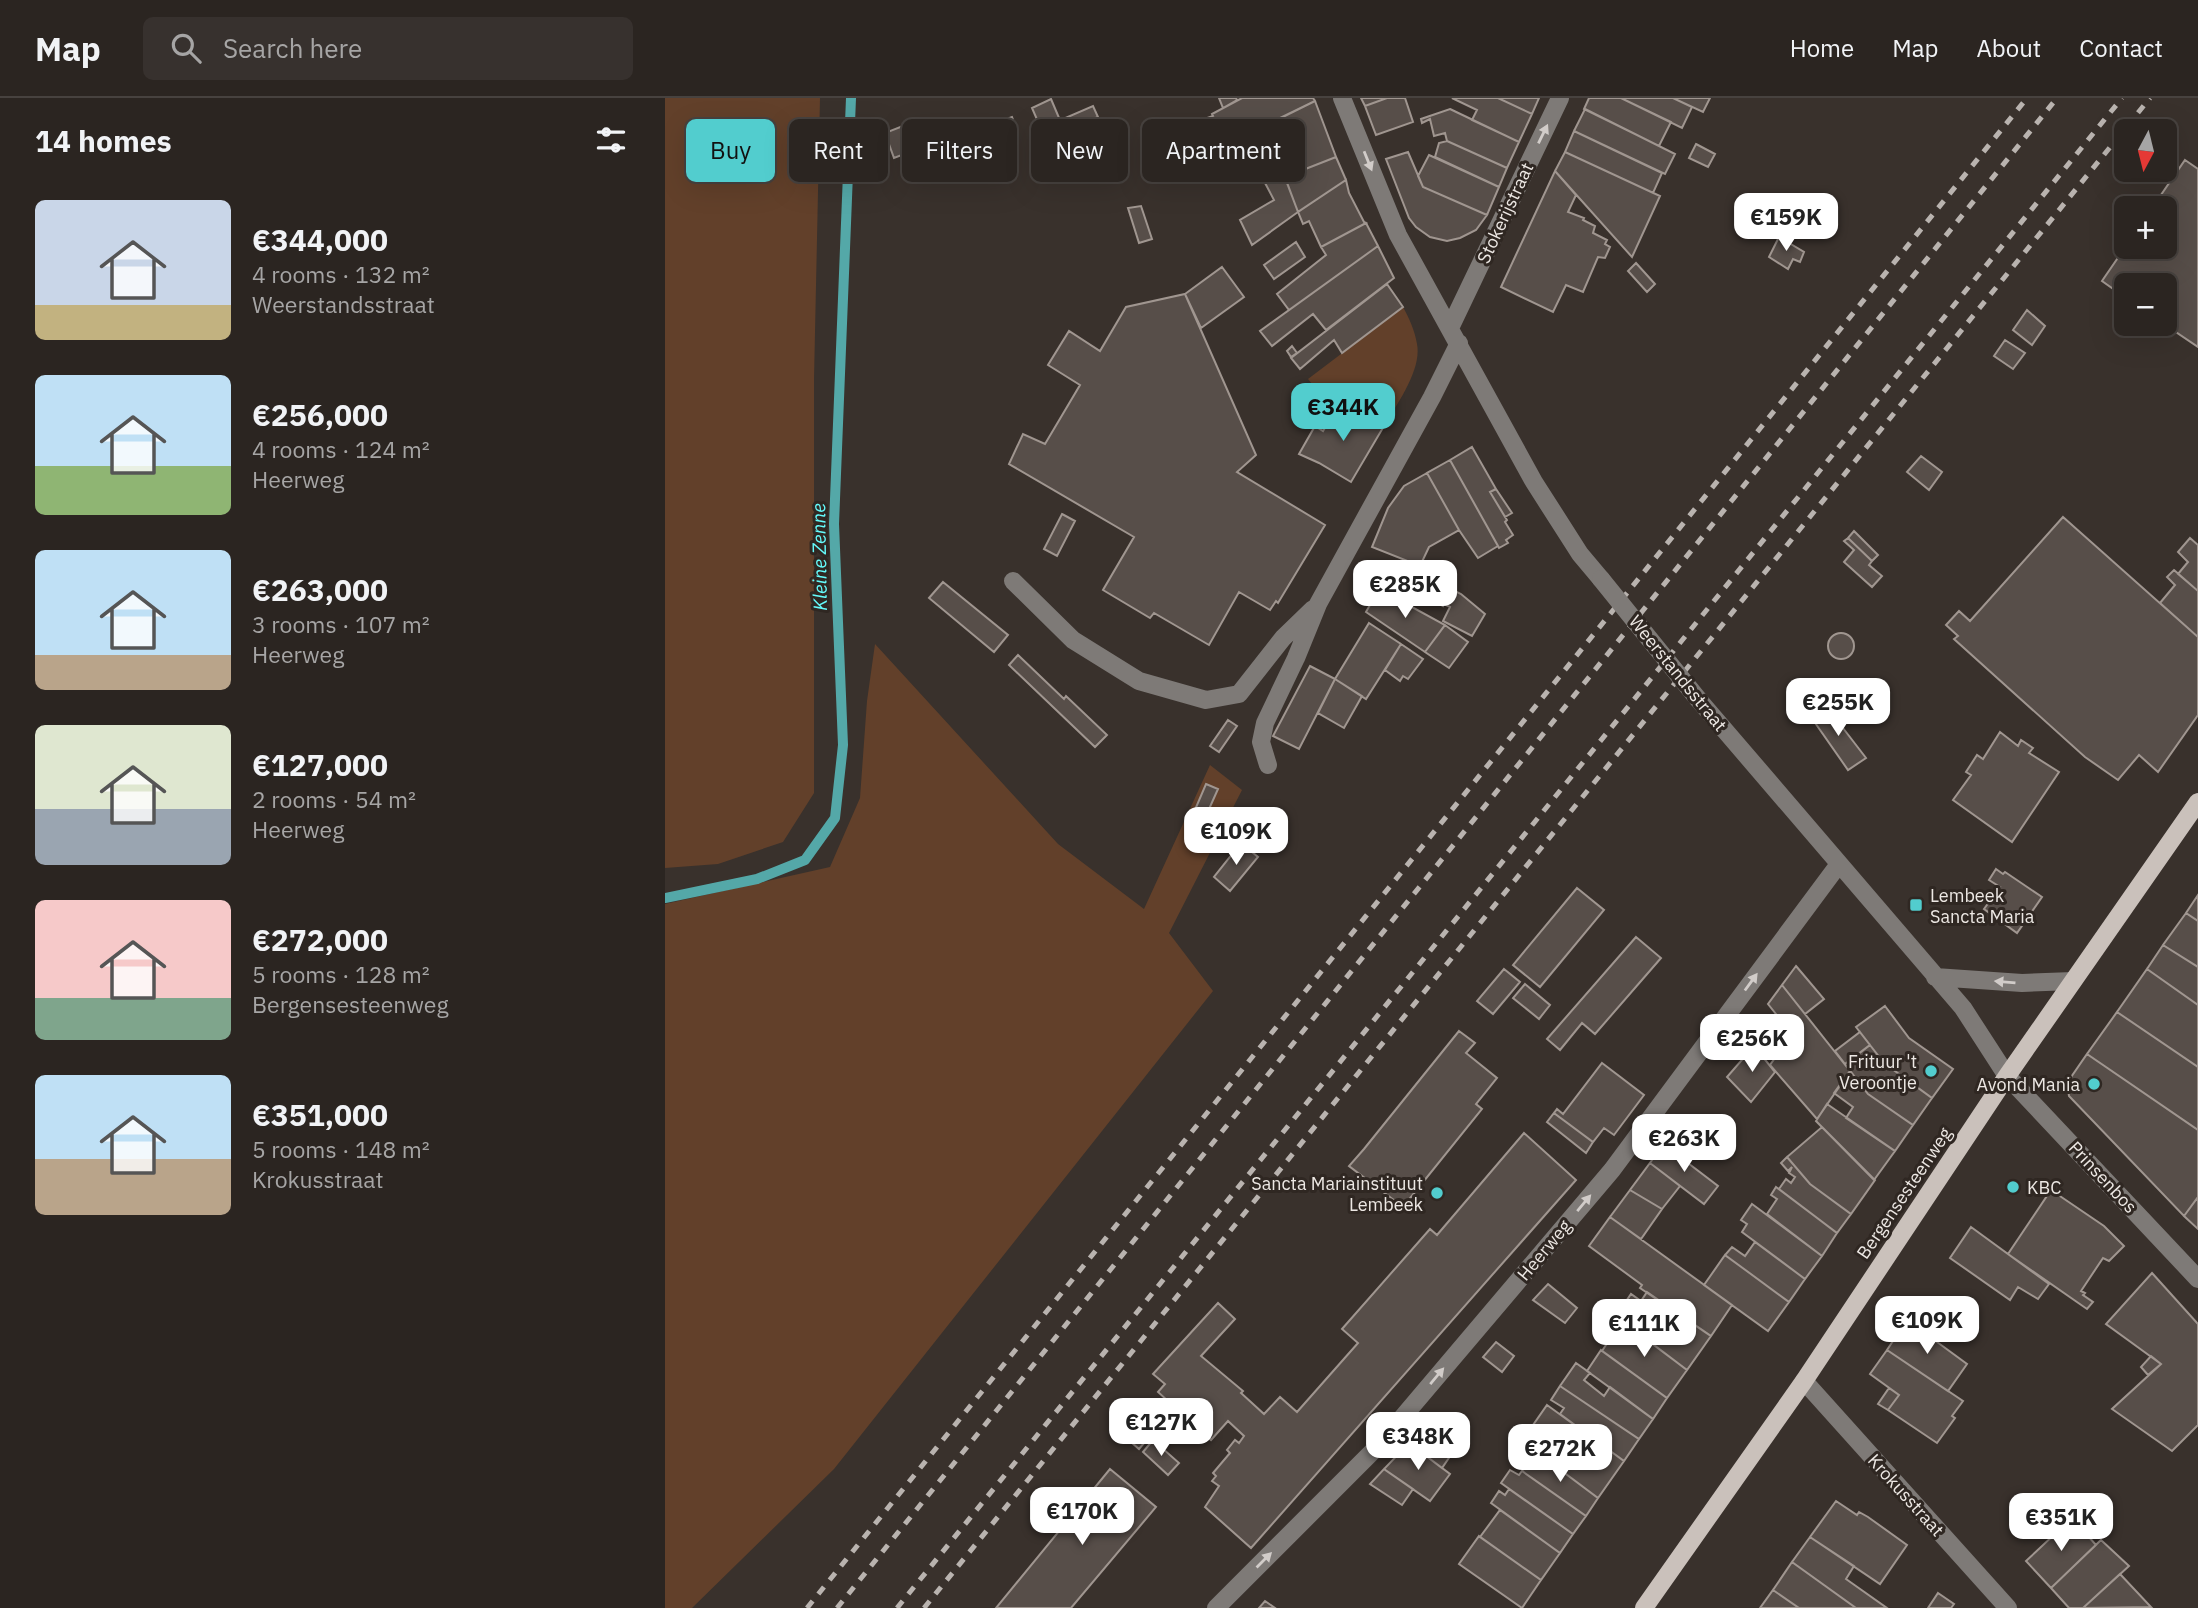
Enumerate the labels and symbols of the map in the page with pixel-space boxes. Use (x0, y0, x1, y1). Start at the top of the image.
north arrow (2114, 119, 2177, 182)
one-way arrow (1537, 124, 1548, 144)
one-way arrow (1362, 151, 1373, 172)
street label: Stokerijstraat (1472, 159, 1538, 267)
pin: €159K (1737, 194, 1835, 253)
pin: €344K (1294, 384, 1392, 443)
water label: Kleine Zenne (806, 503, 832, 611)
pin: €285K (1356, 560, 1454, 620)
street label: Weerstandsstraat (1624, 610, 1732, 736)
pin: €255K (1789, 678, 1887, 738)
pin: €109K (1187, 808, 1285, 867)
place label: Lembeek Sancta Maria (1930, 884, 2035, 928)
marker: Lembeek Sancta Maria (1908, 897, 1924, 913)
one-way arrow (1744, 973, 1758, 991)
one-way arrow (1993, 976, 2015, 987)
pin: €256K (1703, 1014, 1801, 1074)
place label: Frituur 't Veroontje (1839, 1050, 1917, 1094)
marker: Frituur 't Veroontje (1923, 1063, 1939, 1079)
place label: Avond Mania (1977, 1073, 2080, 1096)
marker: Avond Mania (2086, 1076, 2102, 1092)
pin: €263K (1635, 1114, 1733, 1174)
street label: Bergensesteenweg (1851, 1122, 1957, 1263)
street label: Prinsenbos (2064, 1136, 2142, 1218)
place label: Sancta Mariainstituut Lembeek (1251, 1172, 1424, 1216)
place label: KBC (2027, 1176, 2061, 1199)
marker: KBC (2005, 1179, 2021, 1195)
marker: Sancta Mariainstituut Lembeek (1429, 1185, 1445, 1201)
one-way arrow (1576, 1194, 1591, 1211)
street label: Heerweg (1512, 1215, 1576, 1285)
pin: €109K (1878, 1296, 1976, 1356)
pin: €111K (1595, 1300, 1693, 1359)
one-way arrow (1429, 1368, 1444, 1385)
pin: €127K (1112, 1398, 1210, 1458)
pin: €348K (1369, 1412, 1467, 1472)
pin: €272K (1511, 1424, 1609, 1484)
street label: Krokusstraat (1863, 1449, 1949, 1541)
pin: €170K (1033, 1488, 1131, 1547)
pin: €351K (2012, 1494, 2110, 1553)
one-way arrow (1256, 1551, 1273, 1568)

